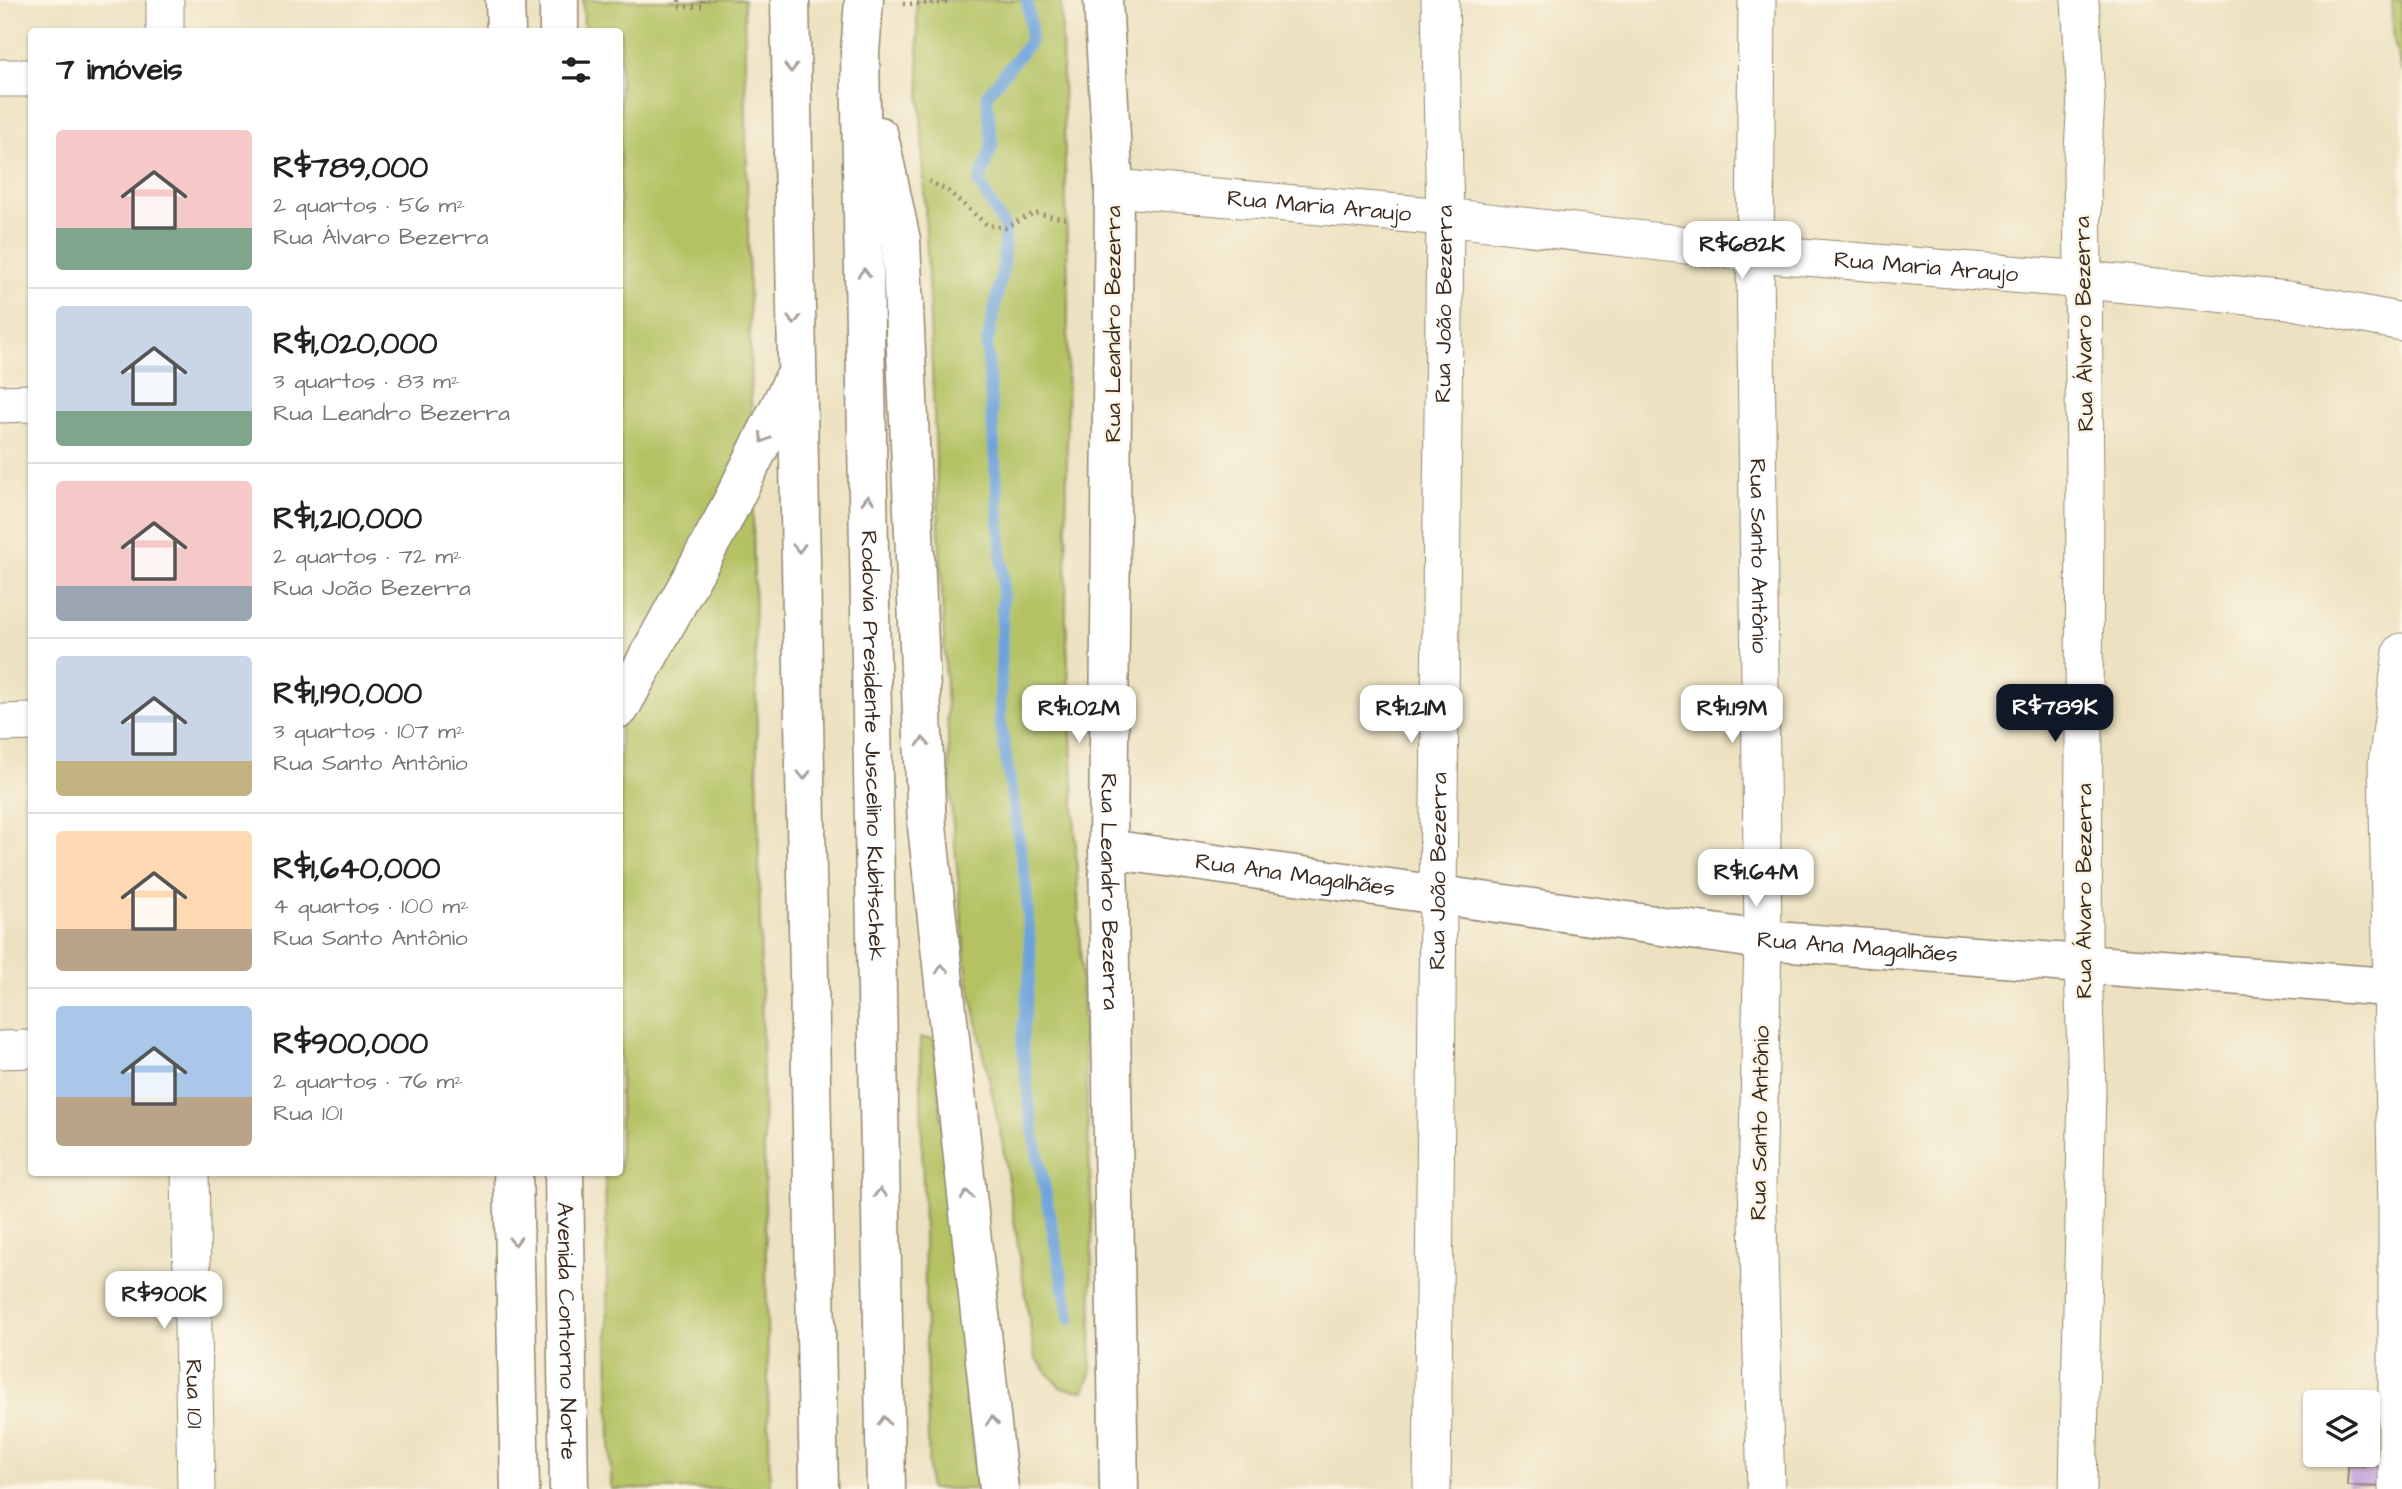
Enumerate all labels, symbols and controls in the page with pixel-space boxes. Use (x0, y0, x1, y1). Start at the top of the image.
text: 7 imóveis (56, 49, 183, 91)
icon: filters (557, 51, 595, 89)
one-way arrow (783, 63, 799, 74)
text: R$789,000 (273, 147, 428, 189)
icon: home (112, 158, 196, 242)
street label: Rua Maria Araujo (1226, 182, 1413, 230)
text: 2 quartos · 56 m² (273, 189, 465, 221)
street label: Rua Leandro Bezerra (1097, 205, 1129, 442)
street label: Rua João Bezerra (1427, 205, 1461, 403)
street label: Rua Álvaro Bezerra (2066, 216, 2102, 432)
text: Rua Álvaro Bezerra (273, 221, 489, 253)
pin: R$682K (1685, 222, 1799, 281)
text: R$682K (1699, 228, 1785, 260)
street label: Rua Maria Araujo (1833, 244, 2019, 290)
one-way arrow (857, 267, 872, 278)
one-way arrow (786, 315, 802, 326)
text: R$1,020,000 (273, 323, 437, 365)
icon: home (112, 334, 196, 418)
text: 3 quartos · 83 m² (273, 365, 460, 397)
text: Rua Leandro Bezerra (273, 397, 510, 429)
one-way arrow (759, 431, 773, 443)
street label: Rua Santo Antônio (1741, 458, 1776, 654)
one-way arrow (861, 495, 876, 506)
text: R$1,210,000 (273, 498, 422, 540)
icon: home (112, 509, 196, 593)
street label: Rodovia Presidente Juscelino Kubitschek (853, 530, 892, 961)
text: 2 quartos · 72 m² (273, 540, 462, 572)
one-way arrow (791, 542, 806, 553)
text: Rua João Bezerra (273, 572, 471, 604)
text: R$1,190,000 (273, 673, 422, 715)
icon: home (112, 684, 196, 768)
pin: R$789K (1998, 684, 2112, 744)
pin: R$1.02M (1014, 686, 1144, 745)
pin: R$1.21M (1346, 686, 1476, 745)
pin: R$1.19M (1667, 686, 1797, 745)
text: R$789K (2012, 691, 2098, 723)
text: R$1.02M (1038, 692, 1120, 724)
text: R$1.21M (1376, 692, 1446, 724)
text: R$1.19M (1697, 692, 1767, 724)
text: 3 quartos · 107 m² (273, 715, 465, 747)
one-way arrow (916, 736, 931, 747)
text: Rua Santo Antônio (273, 747, 468, 779)
one-way arrow (796, 770, 812, 781)
street label: Rua João Bezerra (1421, 772, 1455, 970)
street label: Rua Leandro Bezerra (1092, 773, 1127, 1011)
street label: Rua Álvaro Bezerra (2068, 783, 2100, 999)
street label: Rua Ana Magalhães (1193, 845, 1397, 905)
text: R$1,640,000 (273, 848, 441, 890)
pin: R$1.64M (1691, 850, 1821, 909)
text: R$1.64M (1714, 856, 1798, 888)
icon: home (112, 859, 196, 943)
text: 4 quartos · 100 m² (273, 890, 469, 922)
text: Rua Santo Antônio (273, 922, 468, 954)
street label: Rua Ana Magalhães (1756, 924, 1959, 971)
one-way arrow (935, 963, 950, 975)
text: R$900,000 (273, 1023, 428, 1065)
street label: Rua Santo Antônio (1742, 1025, 1778, 1221)
icon: home (112, 1034, 196, 1118)
text: 2 quartos · 76 m² (273, 1065, 463, 1097)
text: Rua 101 (273, 1097, 342, 1129)
one-way arrow (873, 1188, 888, 1199)
one-way arrow (960, 1189, 975, 1200)
street label: Avenida Contorno Norte (548, 1202, 585, 1460)
one-way arrow (507, 1235, 522, 1246)
pin: R$900K (107, 1272, 221, 1331)
text: R$900K (121, 1278, 207, 1310)
street label: Rua 101 (178, 1359, 211, 1429)
map controls (2303, 1390, 2380, 1467)
button: layers (2303, 1390, 2380, 1467)
one-way arrow (877, 1415, 892, 1426)
one-way arrow (984, 1415, 999, 1427)

